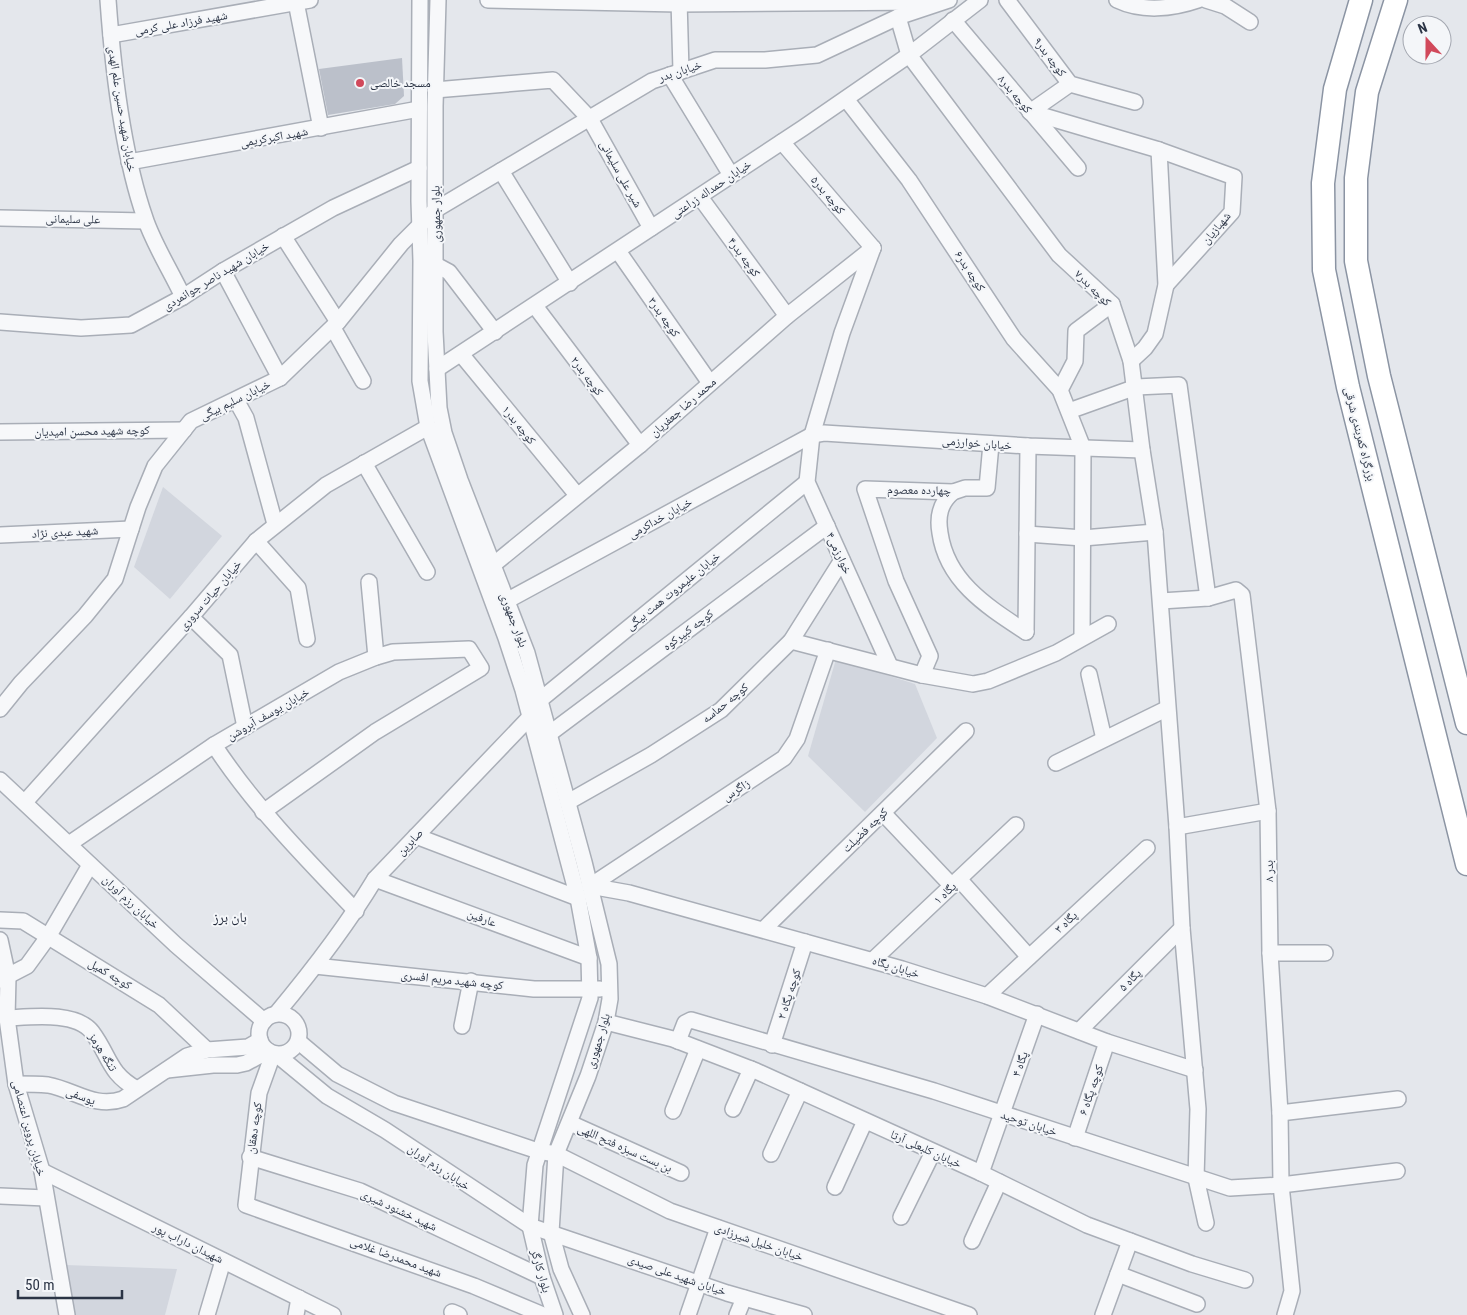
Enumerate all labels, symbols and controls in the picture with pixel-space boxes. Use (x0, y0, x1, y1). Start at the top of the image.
street label: شهید فرزاد علی کرمی (134, 8, 229, 38)
north arrow (1402, 15, 1452, 65)
text: N (1415, 19, 1429, 37)
street label: کوچه بدر۹ (1030, 35, 1069, 80)
street label: خیابان شهید حسین علم الهدی (104, 45, 139, 173)
street label: خیابان بدر (656, 57, 704, 85)
street label: کوچه بدر۸ (995, 72, 1035, 116)
place label: مسجد خالصی (370, 76, 431, 90)
marker: مسجد خالصی (354, 77, 366, 89)
street label: شهید اکبرکریمی (239, 124, 309, 150)
street label: شیر علی سلیمانی (597, 138, 645, 210)
street label: خیابان حمداله زراعتی (668, 157, 754, 221)
street label: کوچه بدر۵ (808, 173, 848, 217)
street label: بلوار جمهوری (429, 185, 444, 243)
street label: شهبازیان (1198, 209, 1234, 247)
street label: علی سلیمانی (46, 212, 100, 227)
street label: کوچه بدر۴ (725, 235, 763, 280)
street label: خیابان شهید ناصر جوانمردی (160, 239, 272, 314)
street label: کوچه بدر۶ (951, 248, 988, 294)
street label: کوچه بدر۷ (1072, 267, 1114, 309)
street label: کوچه بدر۳ (645, 294, 683, 340)
street label: کوچه بدر۲ (567, 354, 606, 399)
street label: محمد رضا جعفریان (647, 374, 719, 440)
street label: خیابان سلیم بیگی (197, 377, 273, 424)
street label: بزرگراه کمربندی شرقی (1341, 385, 1378, 483)
street label: کوچه بدر۱ (499, 403, 539, 447)
street label: کوچه شهید محسن امیدیان (34, 423, 150, 439)
street label: خیابان خوارزمی (941, 434, 1013, 453)
street label: چهارده معصوم (887, 482, 951, 499)
street label: خیابان خداکرمی (626, 495, 695, 542)
street label: شهید عبدی نژاد (31, 523, 99, 541)
street label: خوارزمی۴ (823, 530, 855, 576)
street label: خیابان علیمروت همت بیگی (623, 549, 723, 634)
street label: خیابان حیات سروری (176, 557, 245, 633)
street label: بلوار جمهوری (497, 591, 531, 649)
street label: کوچه کبیرکوه (660, 606, 716, 654)
street label: کوچه حماسه (699, 680, 751, 726)
street label: خیابان یوسف آبروشن (224, 685, 312, 744)
street label: زاگرس (720, 776, 752, 804)
street label: کوچه فضیلت (839, 805, 891, 855)
street label: صابرین (394, 826, 426, 859)
street label: بدر ۸ (1262, 860, 1277, 882)
street label: خیابان رزم آوران (99, 872, 162, 933)
street label: پگاه ۱ (931, 879, 960, 907)
street label: عارفین (465, 906, 499, 930)
street label: پگاه ۳ (1052, 908, 1081, 936)
district label: بان برز (212, 909, 247, 926)
street label: خیابان پگاه (871, 953, 922, 981)
street label: کوچه کمیل (86, 956, 134, 992)
street label: پگاه ۵ (1116, 966, 1144, 994)
street label: کوچه پگاه ۲ (774, 967, 804, 1021)
street label: کوچه شهید مریم افسری (400, 968, 504, 993)
street label: بلوار جمهوری (583, 1012, 613, 1070)
street label: تنگه هرمز (85, 1029, 120, 1074)
street label: پگاه ۴ (1009, 1049, 1031, 1078)
street label: کوچه پگاه ۶ (1076, 1063, 1106, 1117)
street label: خیابان پروین اعتصامی (9, 1078, 49, 1178)
street label: یوسفی (64, 1084, 98, 1108)
street label: کوچه دهقان (243, 1101, 265, 1155)
street label: خیابان توحید (999, 1107, 1059, 1139)
street label: بن بست سبزه فتح اللهی (575, 1121, 674, 1175)
street label: خیابان کلبعلی آرتا (888, 1127, 964, 1171)
street label: خیابان رزم آوران (405, 1141, 473, 1194)
street label: شهید خشنود شیری (359, 1186, 439, 1234)
street label: شهیدان داراب پور (149, 1219, 226, 1267)
street label: خیابان خلیل شیرزادی (713, 1220, 805, 1264)
street label: شهید محمدرضا غلامی (348, 1234, 444, 1280)
street label: بلوار کارگر (527, 1247, 554, 1294)
street label: خیابان شهید علی صیدی (626, 1252, 728, 1299)
scale bar (18, 1268, 121, 1300)
text: 50 m (25, 1276, 55, 1294)

